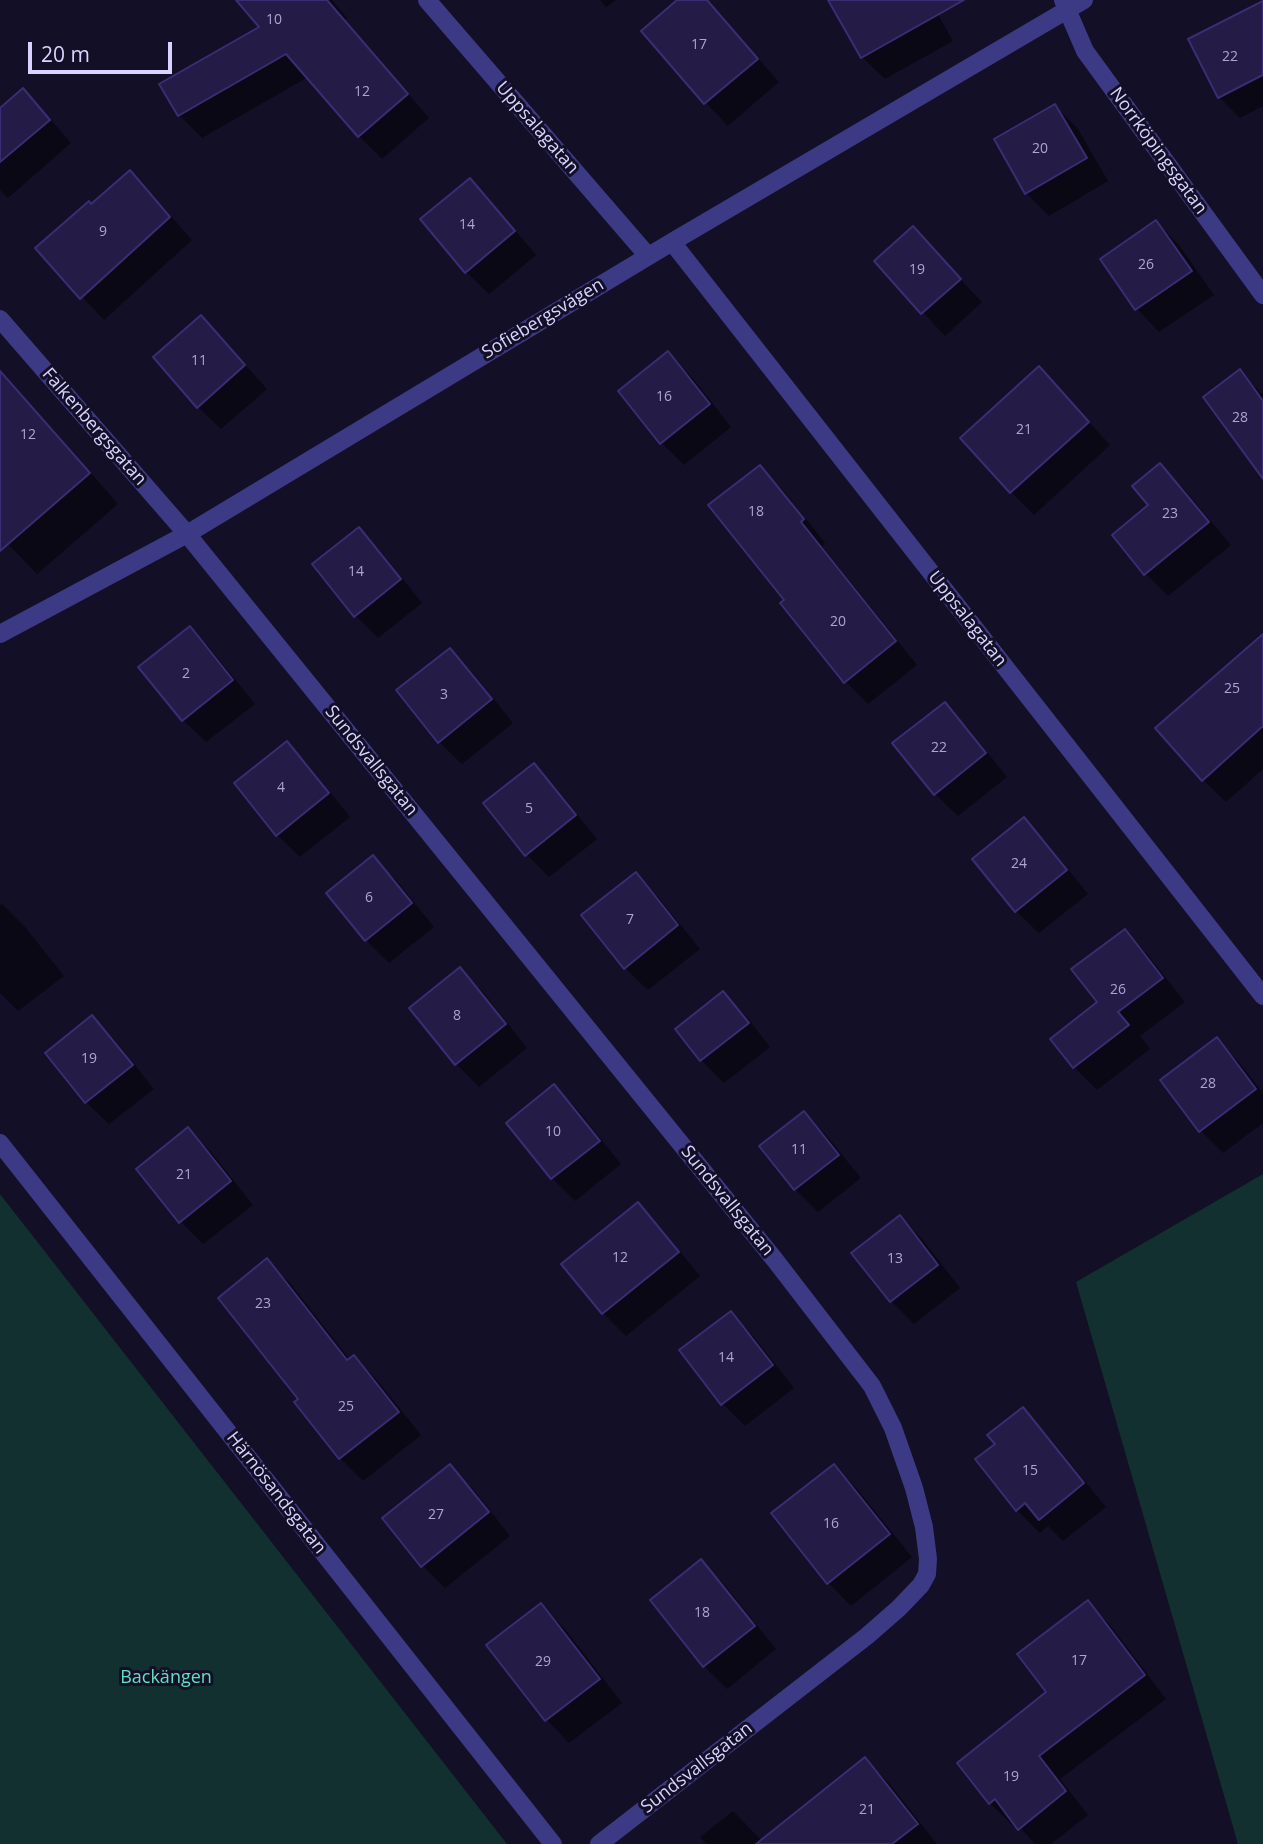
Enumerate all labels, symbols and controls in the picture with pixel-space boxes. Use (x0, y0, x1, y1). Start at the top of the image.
house number: 10 (266, 12, 282, 28)
scale bar (32, 28, 175, 72)
house number: 17 (691, 37, 707, 53)
text: 20 m (41, 40, 90, 68)
house number: 22 (1222, 49, 1238, 65)
street label: Uppsalagatan (491, 77, 583, 179)
street label: Norrköpingsgatan (1105, 83, 1211, 219)
house number: 12 (354, 84, 370, 100)
house number: 20 (1032, 141, 1048, 157)
house number: 14 (459, 217, 475, 233)
house number: 9 (99, 224, 107, 240)
house number: 26 (1138, 257, 1154, 273)
house number: 19 (909, 262, 925, 278)
street label: Sofiebergsvägen (478, 274, 608, 364)
house number: 11 (191, 353, 207, 369)
street label: Falkenbergsgatan (37, 364, 151, 490)
house number: 16 (656, 389, 672, 405)
house number: 28 (1232, 410, 1248, 426)
house number: 21 (1016, 422, 1032, 438)
house number: 12 (20, 427, 36, 443)
house number: 18 (748, 504, 764, 520)
house number: 23 (1162, 506, 1178, 522)
house number: 14 (348, 564, 364, 580)
street label: Uppsalagatan (923, 567, 1011, 671)
house number: 20 (830, 614, 846, 630)
house number: 2 (182, 666, 190, 682)
house number: 25 (1224, 681, 1240, 697)
house number: 3 (440, 687, 448, 703)
street label: Sundsvallsgatan (320, 702, 422, 820)
house number: 22 (931, 740, 947, 756)
house number: 4 (277, 780, 285, 796)
house number: 5 (525, 801, 533, 817)
house number: 24 (1011, 856, 1027, 872)
house number: 6 (365, 890, 373, 906)
house number: 7 (626, 912, 634, 928)
house number: 26 (1110, 982, 1126, 998)
house number: 8 (453, 1008, 461, 1024)
house number: 19 (81, 1051, 97, 1067)
house number: 28 (1200, 1076, 1216, 1092)
house number: 10 (545, 1124, 561, 1140)
street label: Sundsvallsgatan (676, 1142, 778, 1260)
house number: 11 (791, 1142, 807, 1158)
house number: 21 (176, 1167, 192, 1183)
house number: 12 (612, 1250, 628, 1266)
house number: 13 (887, 1251, 903, 1267)
house number: 23 (255, 1296, 271, 1312)
house number: 14 (718, 1350, 734, 1366)
house number: 25 (338, 1399, 354, 1415)
street label: Härnösandsgatan (222, 1428, 330, 1558)
house number: 15 (1022, 1463, 1038, 1479)
house number: 27 (428, 1507, 444, 1523)
house number: 16 (823, 1516, 839, 1532)
house number: 18 (694, 1605, 710, 1621)
house number: 17 (1071, 1653, 1087, 1669)
house number: 29 (535, 1654, 551, 1670)
park label: Backängen (120, 1667, 212, 1689)
street label: Sundsvallsgatan (637, 1718, 757, 1818)
house number: 19 (1003, 1769, 1019, 1785)
house number: 21 (859, 1802, 875, 1818)

